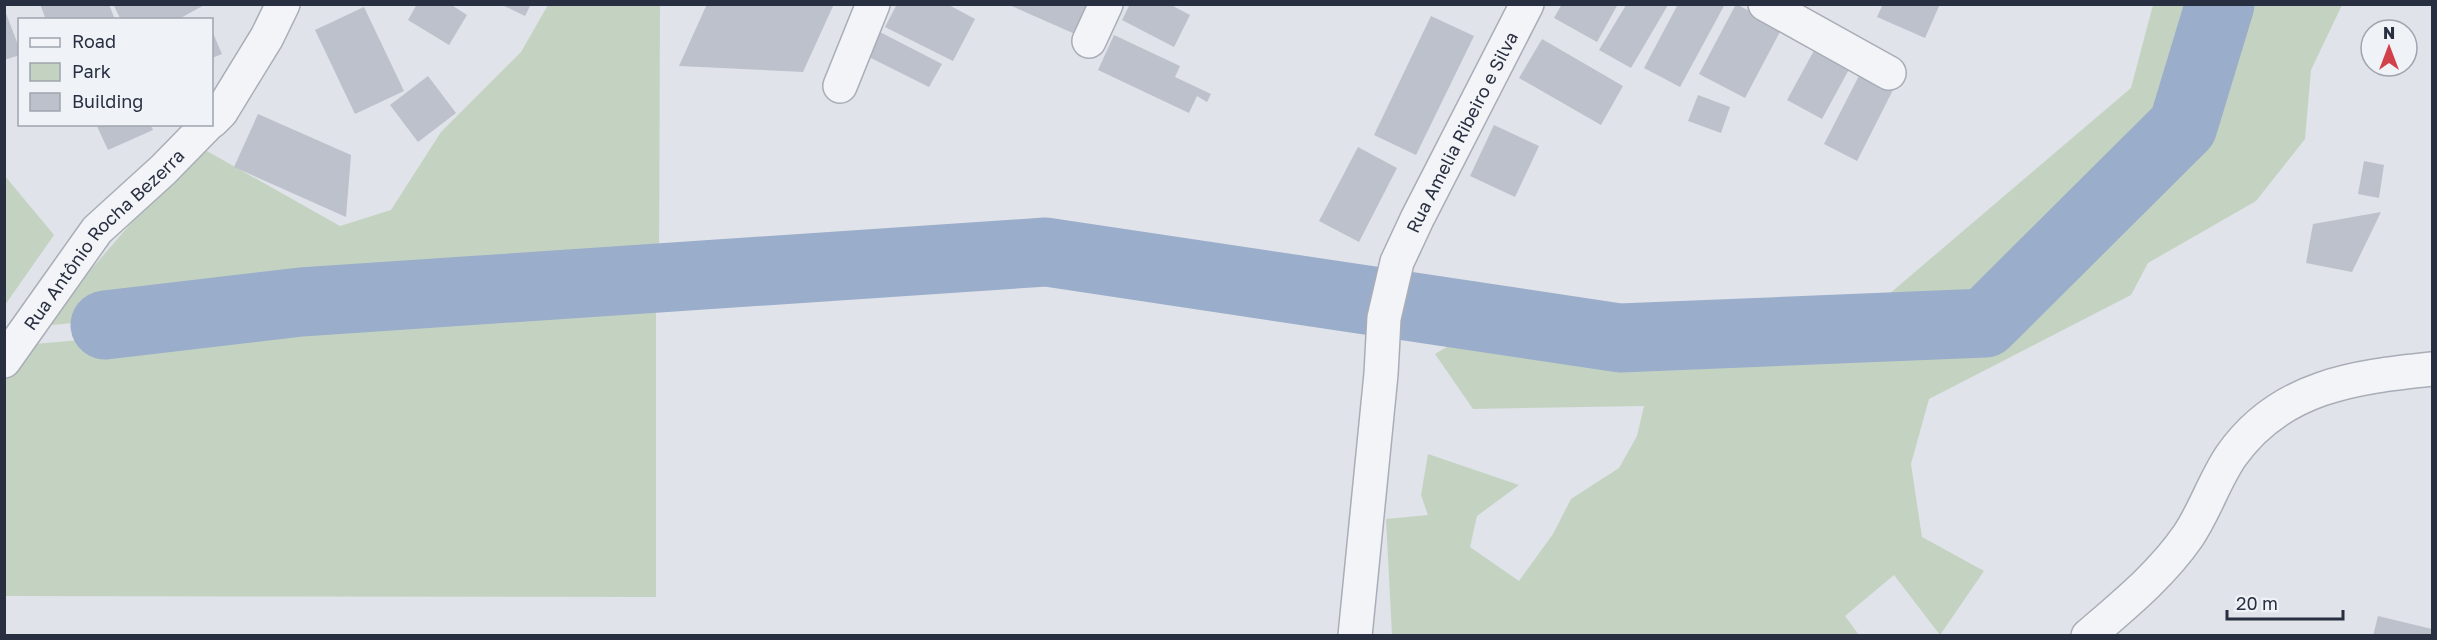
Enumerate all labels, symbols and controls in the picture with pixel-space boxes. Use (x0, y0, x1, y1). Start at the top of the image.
legend (18, 18, 213, 126)
north arrow (2359, 18, 2419, 78)
text: N (2383, 23, 2395, 43)
street label: Rua Amelia Ribeiro e Silva (1401, 28, 1522, 236)
text: Road (72, 30, 116, 52)
text: Park (72, 60, 111, 82)
text: Building (72, 90, 143, 112)
street label: Rua Antônio Rocha Bezerra (19, 144, 189, 334)
scale bar (2227, 583, 2342, 621)
text: 20 m (2236, 592, 2278, 614)

